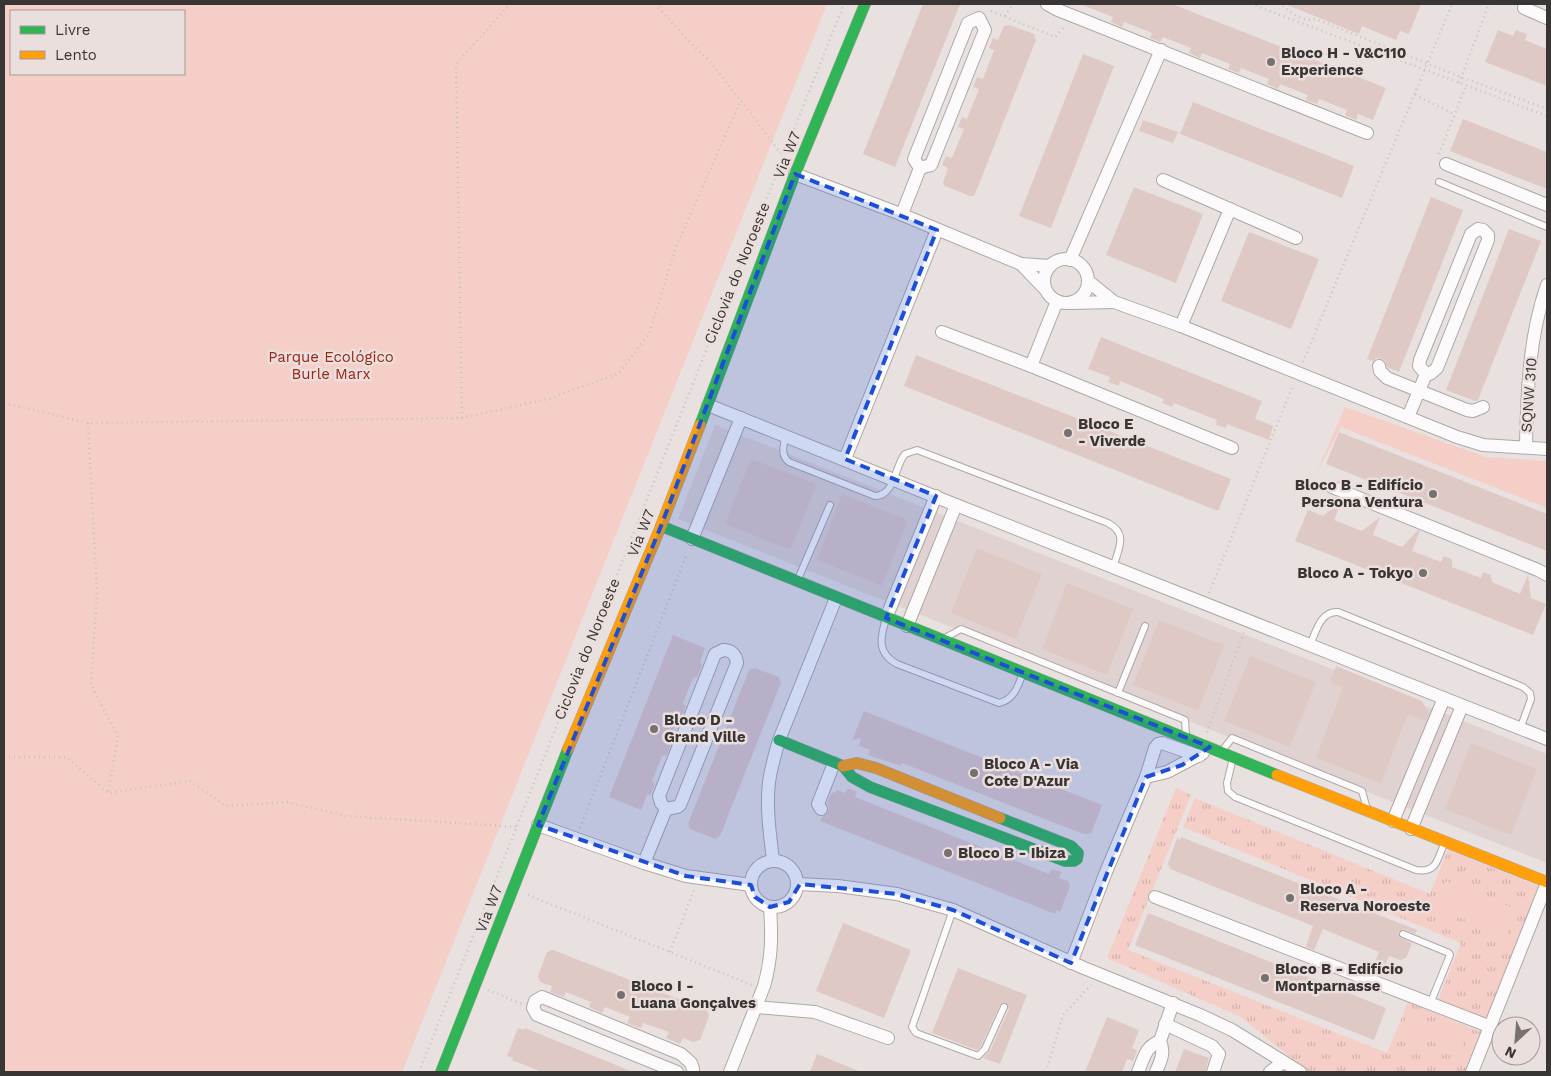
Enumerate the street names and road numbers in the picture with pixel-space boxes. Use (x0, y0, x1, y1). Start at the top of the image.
street label: Via W7 (769, 129, 805, 181)
street label: Ciclovia do Noroeste (700, 200, 774, 346)
street label: SQNW 310 (1517, 357, 1541, 433)
street label: Via W7 (623, 507, 659, 559)
street label: Ciclovia do Noroeste (550, 576, 624, 722)
street label: Via W7 (472, 883, 506, 935)

